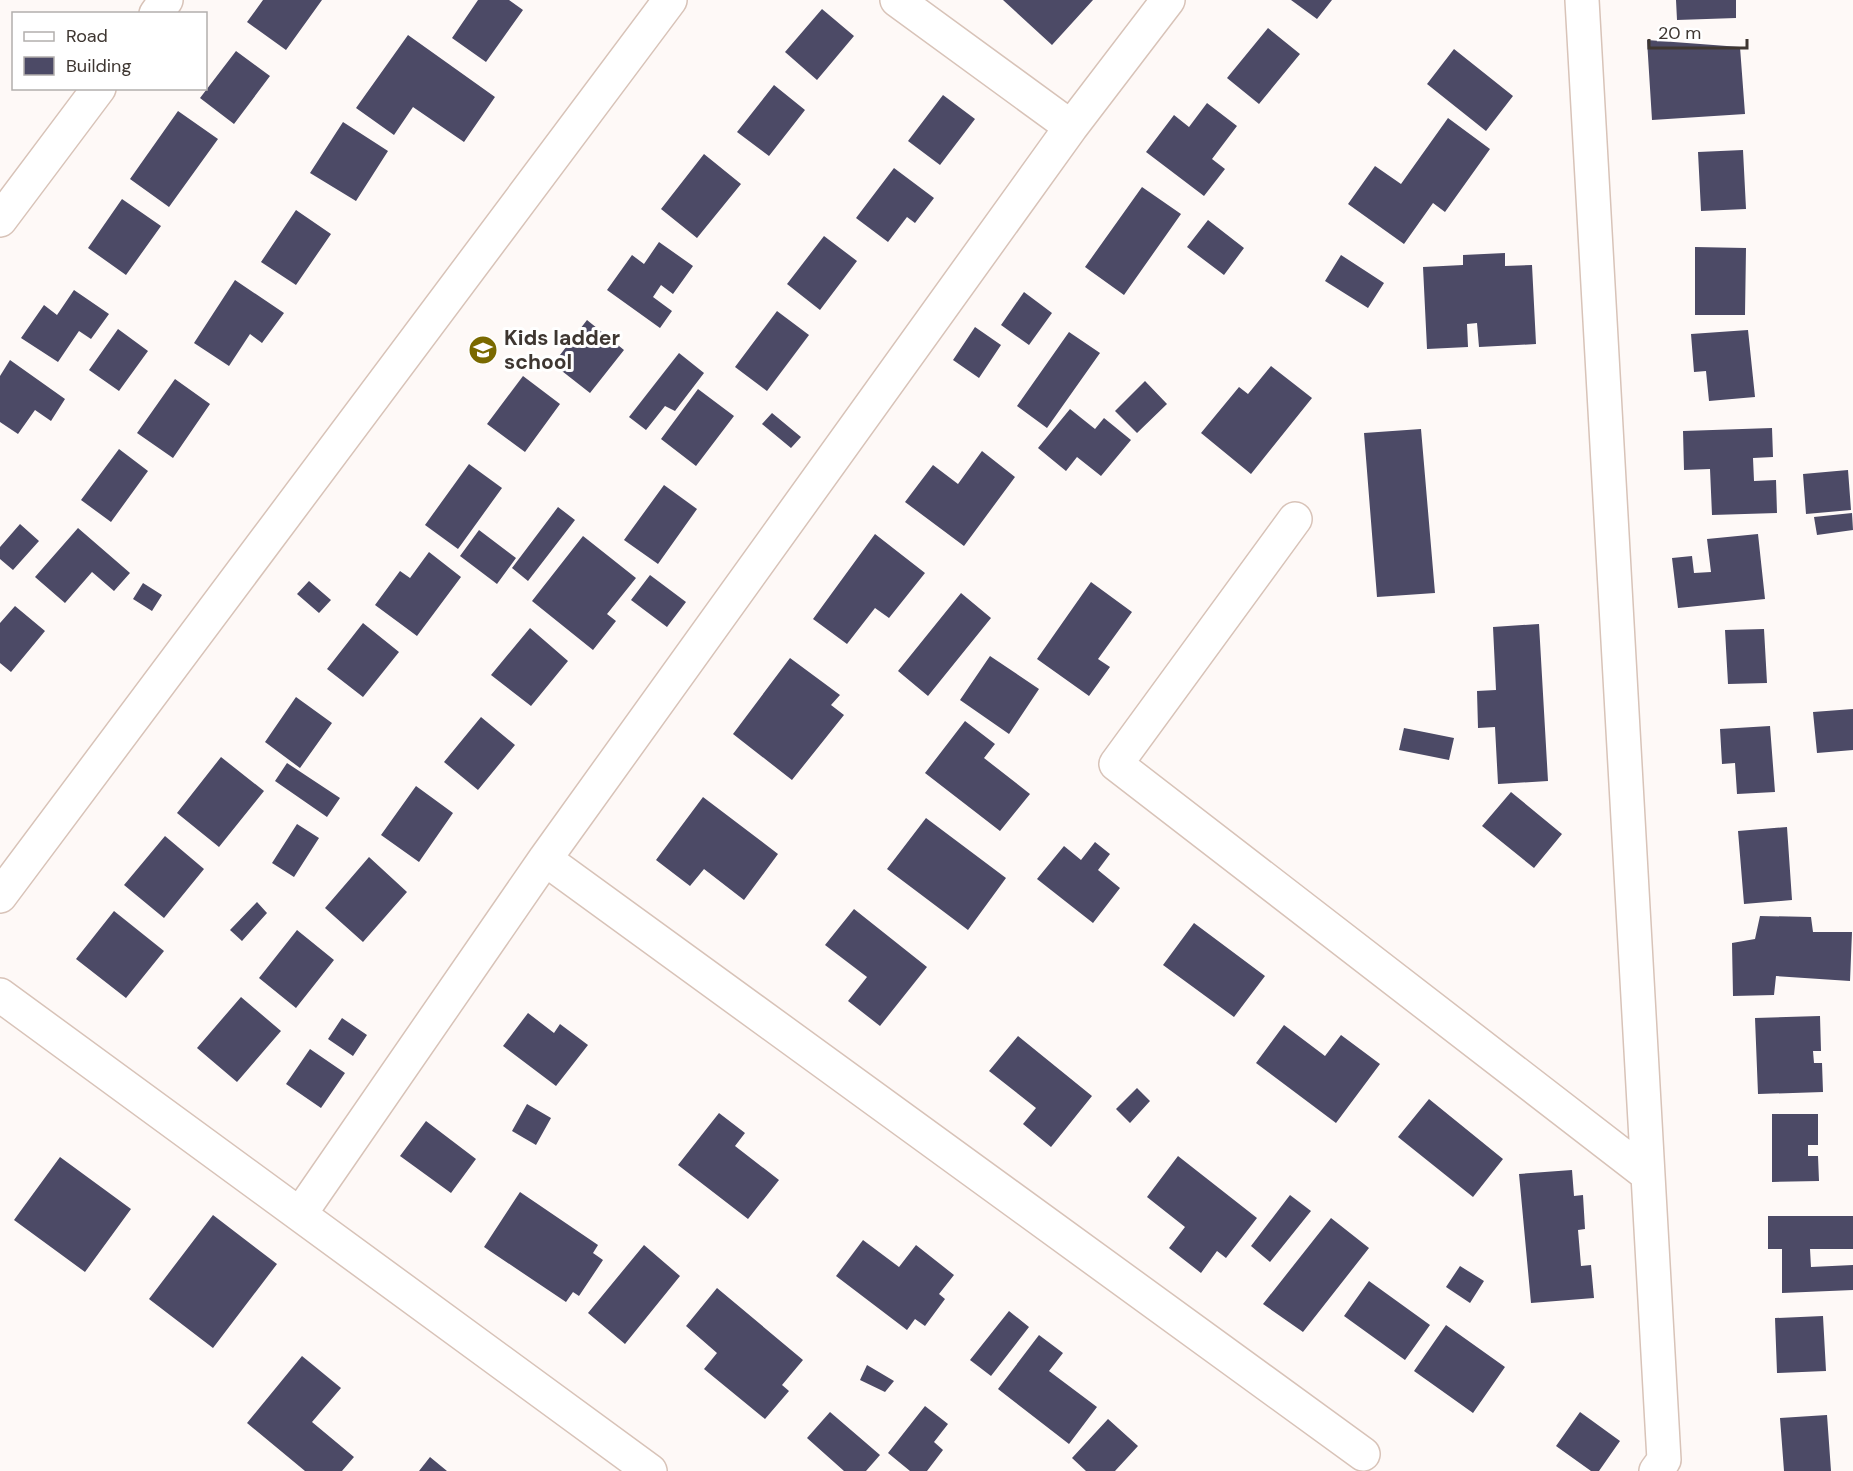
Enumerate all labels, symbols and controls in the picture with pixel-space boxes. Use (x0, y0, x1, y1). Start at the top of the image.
legend (12, 12, 207, 90)
scale bar (1649, 12, 1746, 50)
text: 20 m (1658, 21, 1701, 45)
text: Road (66, 24, 108, 48)
text: Building (66, 54, 131, 78)
place label: Kids ladder school (504, 324, 620, 376)
school or university icon: Kids ladder school (467, 334, 499, 366)

